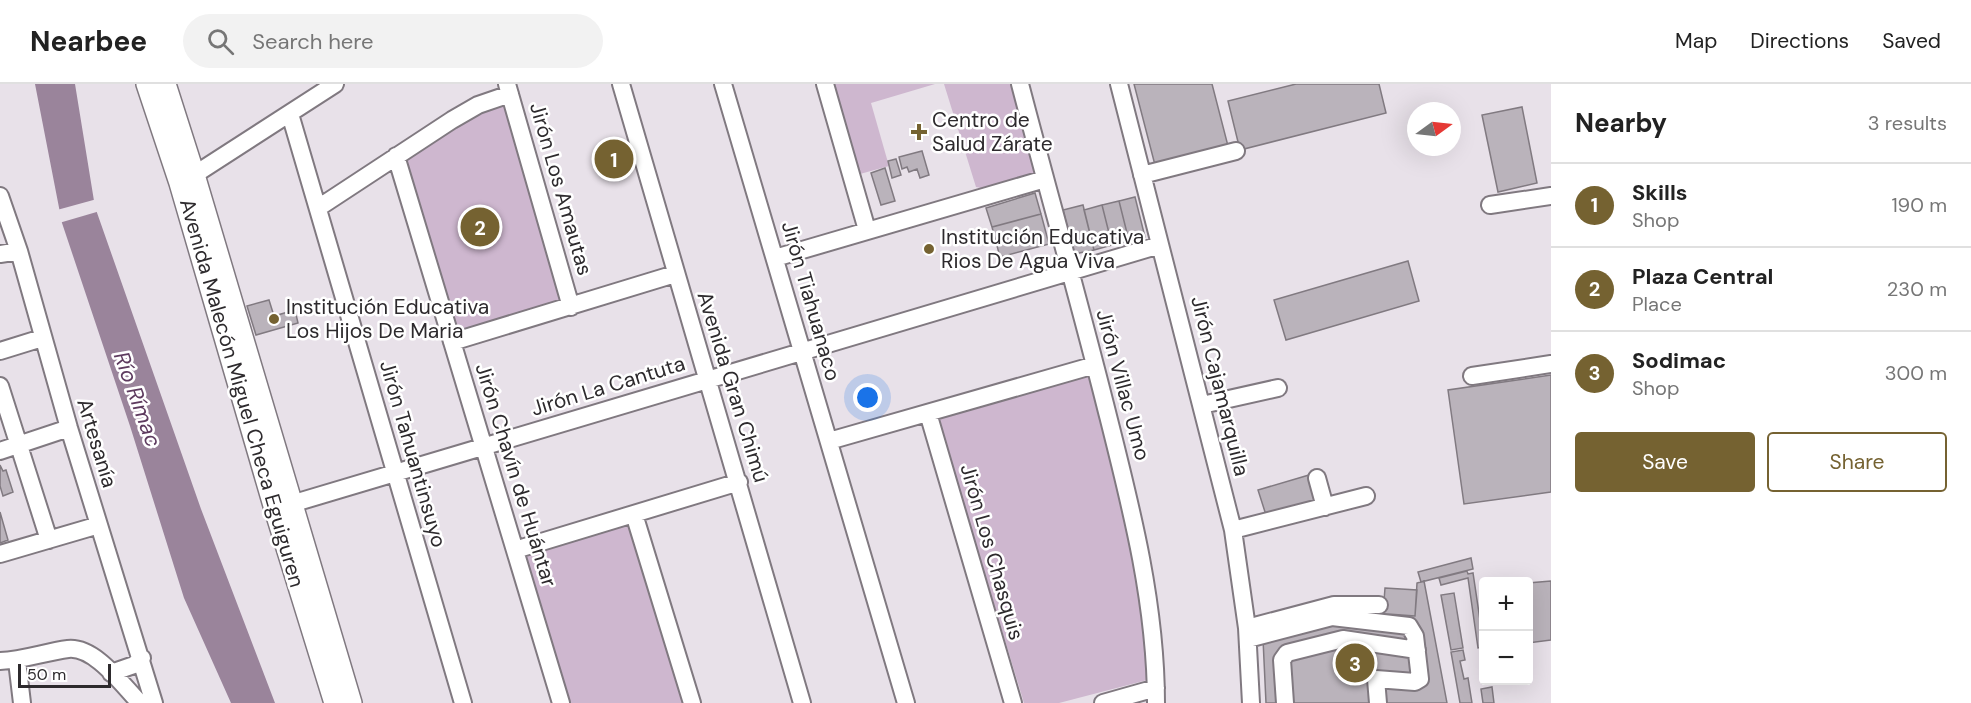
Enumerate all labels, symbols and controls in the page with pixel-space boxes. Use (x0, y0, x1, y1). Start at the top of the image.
search box (183, 14, 603, 68)
text: Nearbee (30, 23, 147, 60)
icon: search (204, 25, 237, 58)
text: Search here (252, 27, 374, 56)
text: Map (1675, 27, 1717, 55)
text: Directions (1750, 27, 1849, 55)
text: Saved (1882, 27, 1941, 55)
street label: Jirón Los Amautas (523, 99, 599, 279)
north arrow (1407, 102, 1461, 156)
place label: Centro de Salud Zárate (932, 106, 1053, 158)
text: Nearby (1575, 106, 1667, 140)
text: 3 results (1868, 110, 1947, 136)
marker: Centro de Salud Zárate (910, 123, 928, 141)
pin: 1 (594, 136, 634, 182)
text: Skills (1632, 178, 1687, 207)
text: 1 (1591, 192, 1598, 218)
text: 190 m (1891, 192, 1947, 218)
street label: Avenida Malecón Miguel Checa Eguiguren (173, 195, 311, 591)
pin: 2 (460, 204, 500, 250)
text: Shop (1632, 207, 1679, 233)
street label: Jirón Tiahuanaco (775, 218, 847, 384)
place label: Institución Educativa Rios De Agua Viva (941, 223, 1144, 275)
marker: Institución Educativa Rios De Agua Viva (922, 242, 936, 256)
text: Plaza Central (1632, 262, 1773, 291)
text: 2 (1589, 276, 1600, 302)
text: 230 m (1887, 276, 1947, 302)
street label: Avenida Gran Chimú (691, 288, 775, 486)
text: Place (1632, 291, 1682, 317)
place label: Institución Educativa Los Hijos De Maria (286, 293, 489, 345)
street label: Jirón Cajamarquilla (1184, 293, 1256, 479)
street label: Jirón Villac Umo (1089, 306, 1157, 464)
marker: Institución Educativa Los Hijos De Maria (267, 312, 281, 326)
text: Sodimac (1632, 346, 1726, 375)
water label: Río Rímac (107, 347, 168, 451)
street label: Jirón La Cantuta (528, 349, 688, 423)
street label: Jirón Tahuantinsuyo (373, 357, 453, 551)
street label: Jirón Chavín de Huántar (469, 360, 563, 590)
text: 3 (1588, 360, 1601, 386)
text: 300 m (1885, 360, 1947, 386)
text: Shop (1632, 375, 1679, 401)
your location (853, 383, 882, 412)
street label: Artesanía (70, 395, 124, 491)
button: Save (1575, 432, 1755, 492)
button: Share (1767, 432, 1947, 492)
street label: Jirón Los Chasquis (953, 461, 1031, 643)
map controls (1479, 577, 1533, 685)
button: + (1479, 577, 1533, 631)
button: − (1479, 631, 1533, 685)
pin: 3 (1336, 640, 1374, 686)
scale bar (18, 661, 111, 688)
text: 50 m (27, 664, 66, 685)

